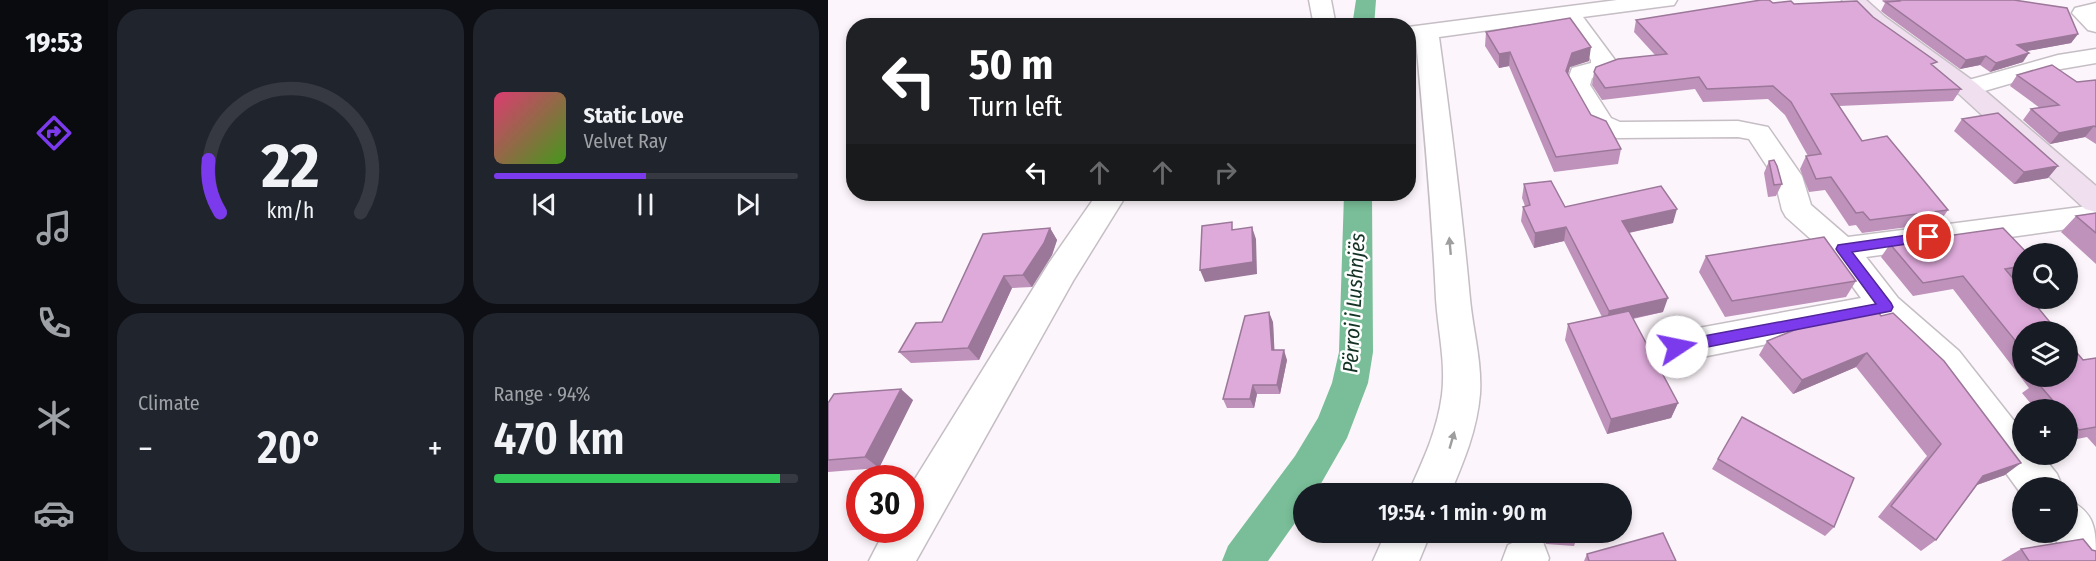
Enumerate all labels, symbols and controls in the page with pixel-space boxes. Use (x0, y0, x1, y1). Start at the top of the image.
text: 19:53 (25, 27, 83, 59)
text: 50 m (969, 40, 1053, 90)
icon: left (870, 42, 948, 120)
text: Turn left (969, 91, 1062, 123)
text: Static Love (584, 102, 684, 129)
icon: directions (33, 112, 75, 154)
text: Velvet Ray (584, 129, 667, 153)
text: 22 (260, 130, 319, 205)
icon: left (1020, 156, 1053, 189)
icon: ahead (1083, 156, 1116, 189)
icon: ahead (1146, 156, 1179, 189)
icon: right (1209, 156, 1242, 189)
icon: previous (528, 188, 561, 221)
icon: pause (629, 188, 662, 221)
icon: next (731, 188, 764, 221)
text: km/h (266, 199, 314, 225)
icon: music (33, 207, 75, 249)
pin (1903, 211, 1954, 262)
icon: arrive (1912, 220, 1945, 253)
water label: Përroi i Lushnjës (1337, 232, 1371, 374)
one-way arrow (1445, 237, 1455, 256)
map controls (2012, 243, 2078, 543)
button: search (2012, 243, 2078, 309)
icon: phone (33, 302, 75, 344)
position arrow (1645, 315, 1709, 379)
button: layers (2012, 321, 2078, 387)
text: Range · 94% (494, 382, 591, 406)
text: Climate (138, 391, 200, 415)
icon: climate (33, 397, 75, 439)
button: + (2012, 399, 2078, 465)
text: 470 km (494, 412, 625, 466)
text: 20° (257, 421, 323, 475)
text: − (138, 429, 153, 469)
text: + (427, 429, 443, 469)
one-way arrow (1448, 431, 1457, 449)
speed limit sign: 30 (846, 465, 924, 543)
button: − (2012, 477, 2078, 543)
icon: car (33, 492, 75, 534)
text: 19:54 · 1 min · 90 m (1378, 499, 1547, 526)

